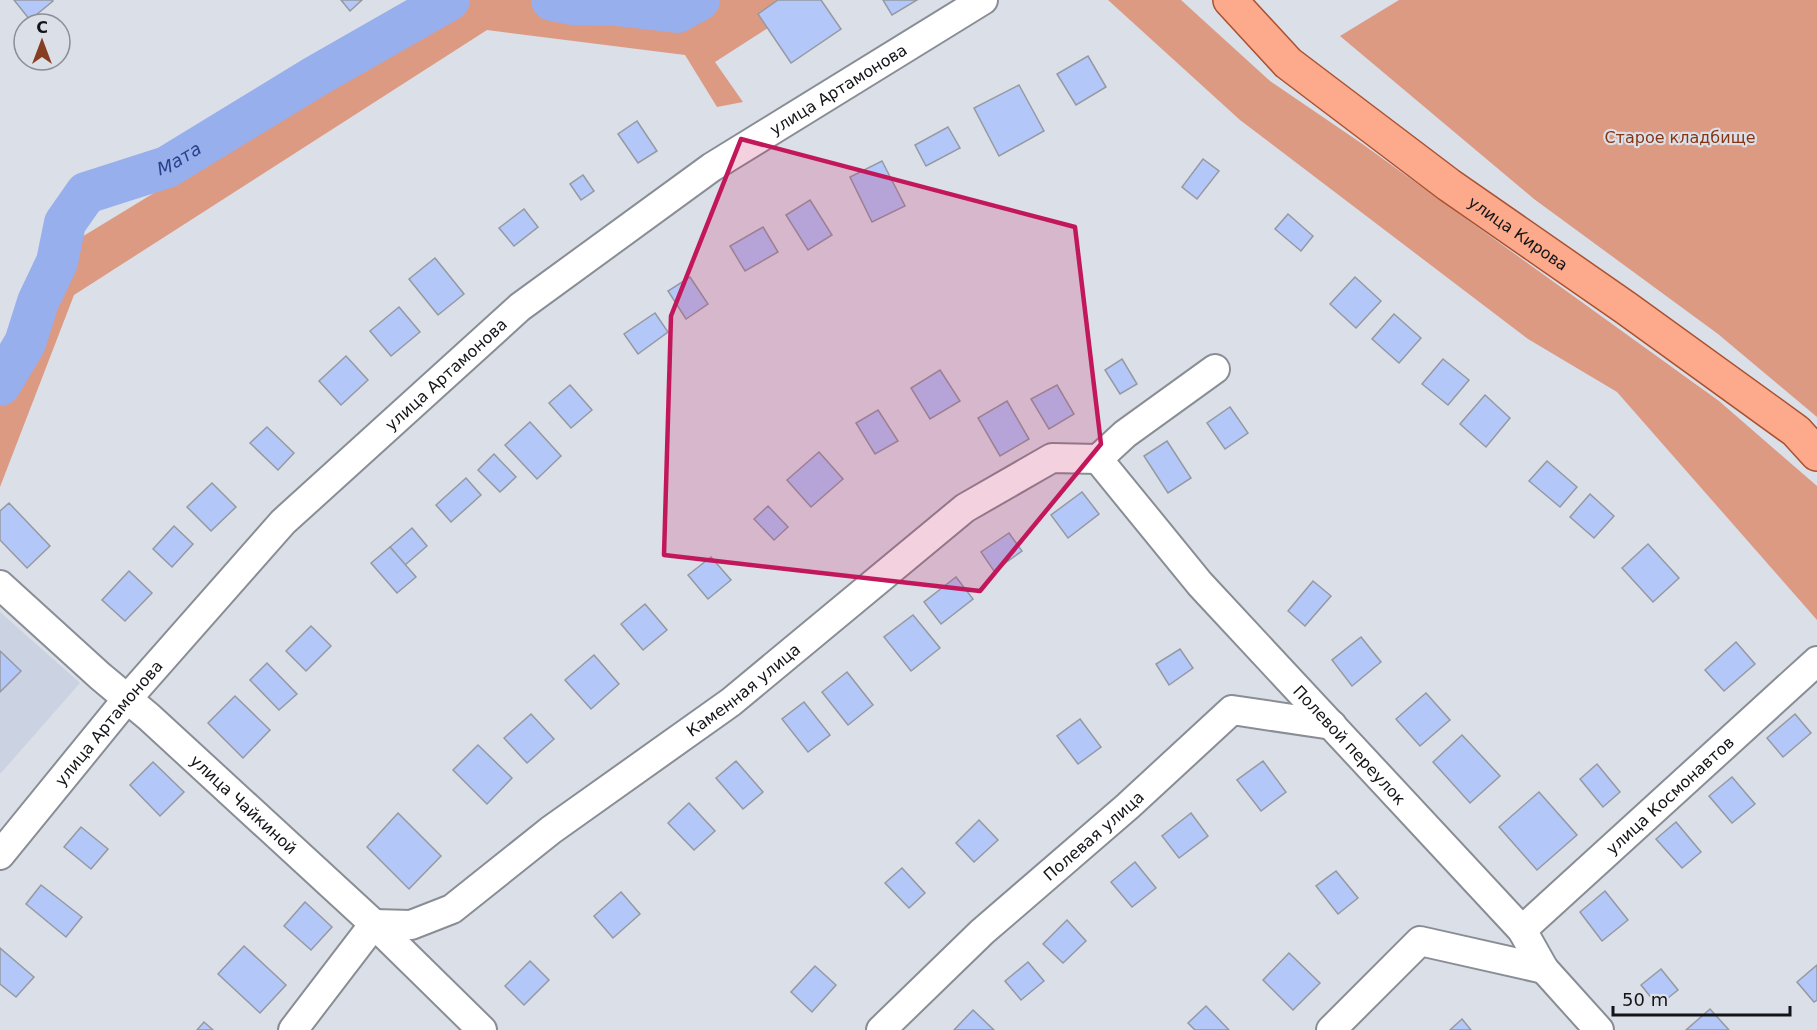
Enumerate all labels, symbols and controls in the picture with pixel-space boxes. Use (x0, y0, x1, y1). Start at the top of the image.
north arrow (12, 12, 72, 72)
text: С (36, 18, 48, 37)
street label: улица Артамонова (766, 40, 911, 139)
park label: Старое кладбище (1604, 128, 1756, 147)
water label: Мата (154, 138, 205, 179)
street label: улица Кирова (1465, 192, 1571, 275)
street label: улица Артамонова (381, 315, 511, 435)
street label: Каменная улица (683, 640, 804, 741)
street label: улица Артамонова (51, 657, 167, 790)
street label: Полевой переулок (1289, 682, 1410, 809)
street label: улица Космонавтов (1602, 733, 1738, 859)
street label: улица Чайкиной (186, 751, 301, 858)
street label: Полевая улица (1040, 787, 1148, 885)
scale bar (1613, 979, 1790, 1017)
text: 50 m (1622, 989, 1668, 1010)

